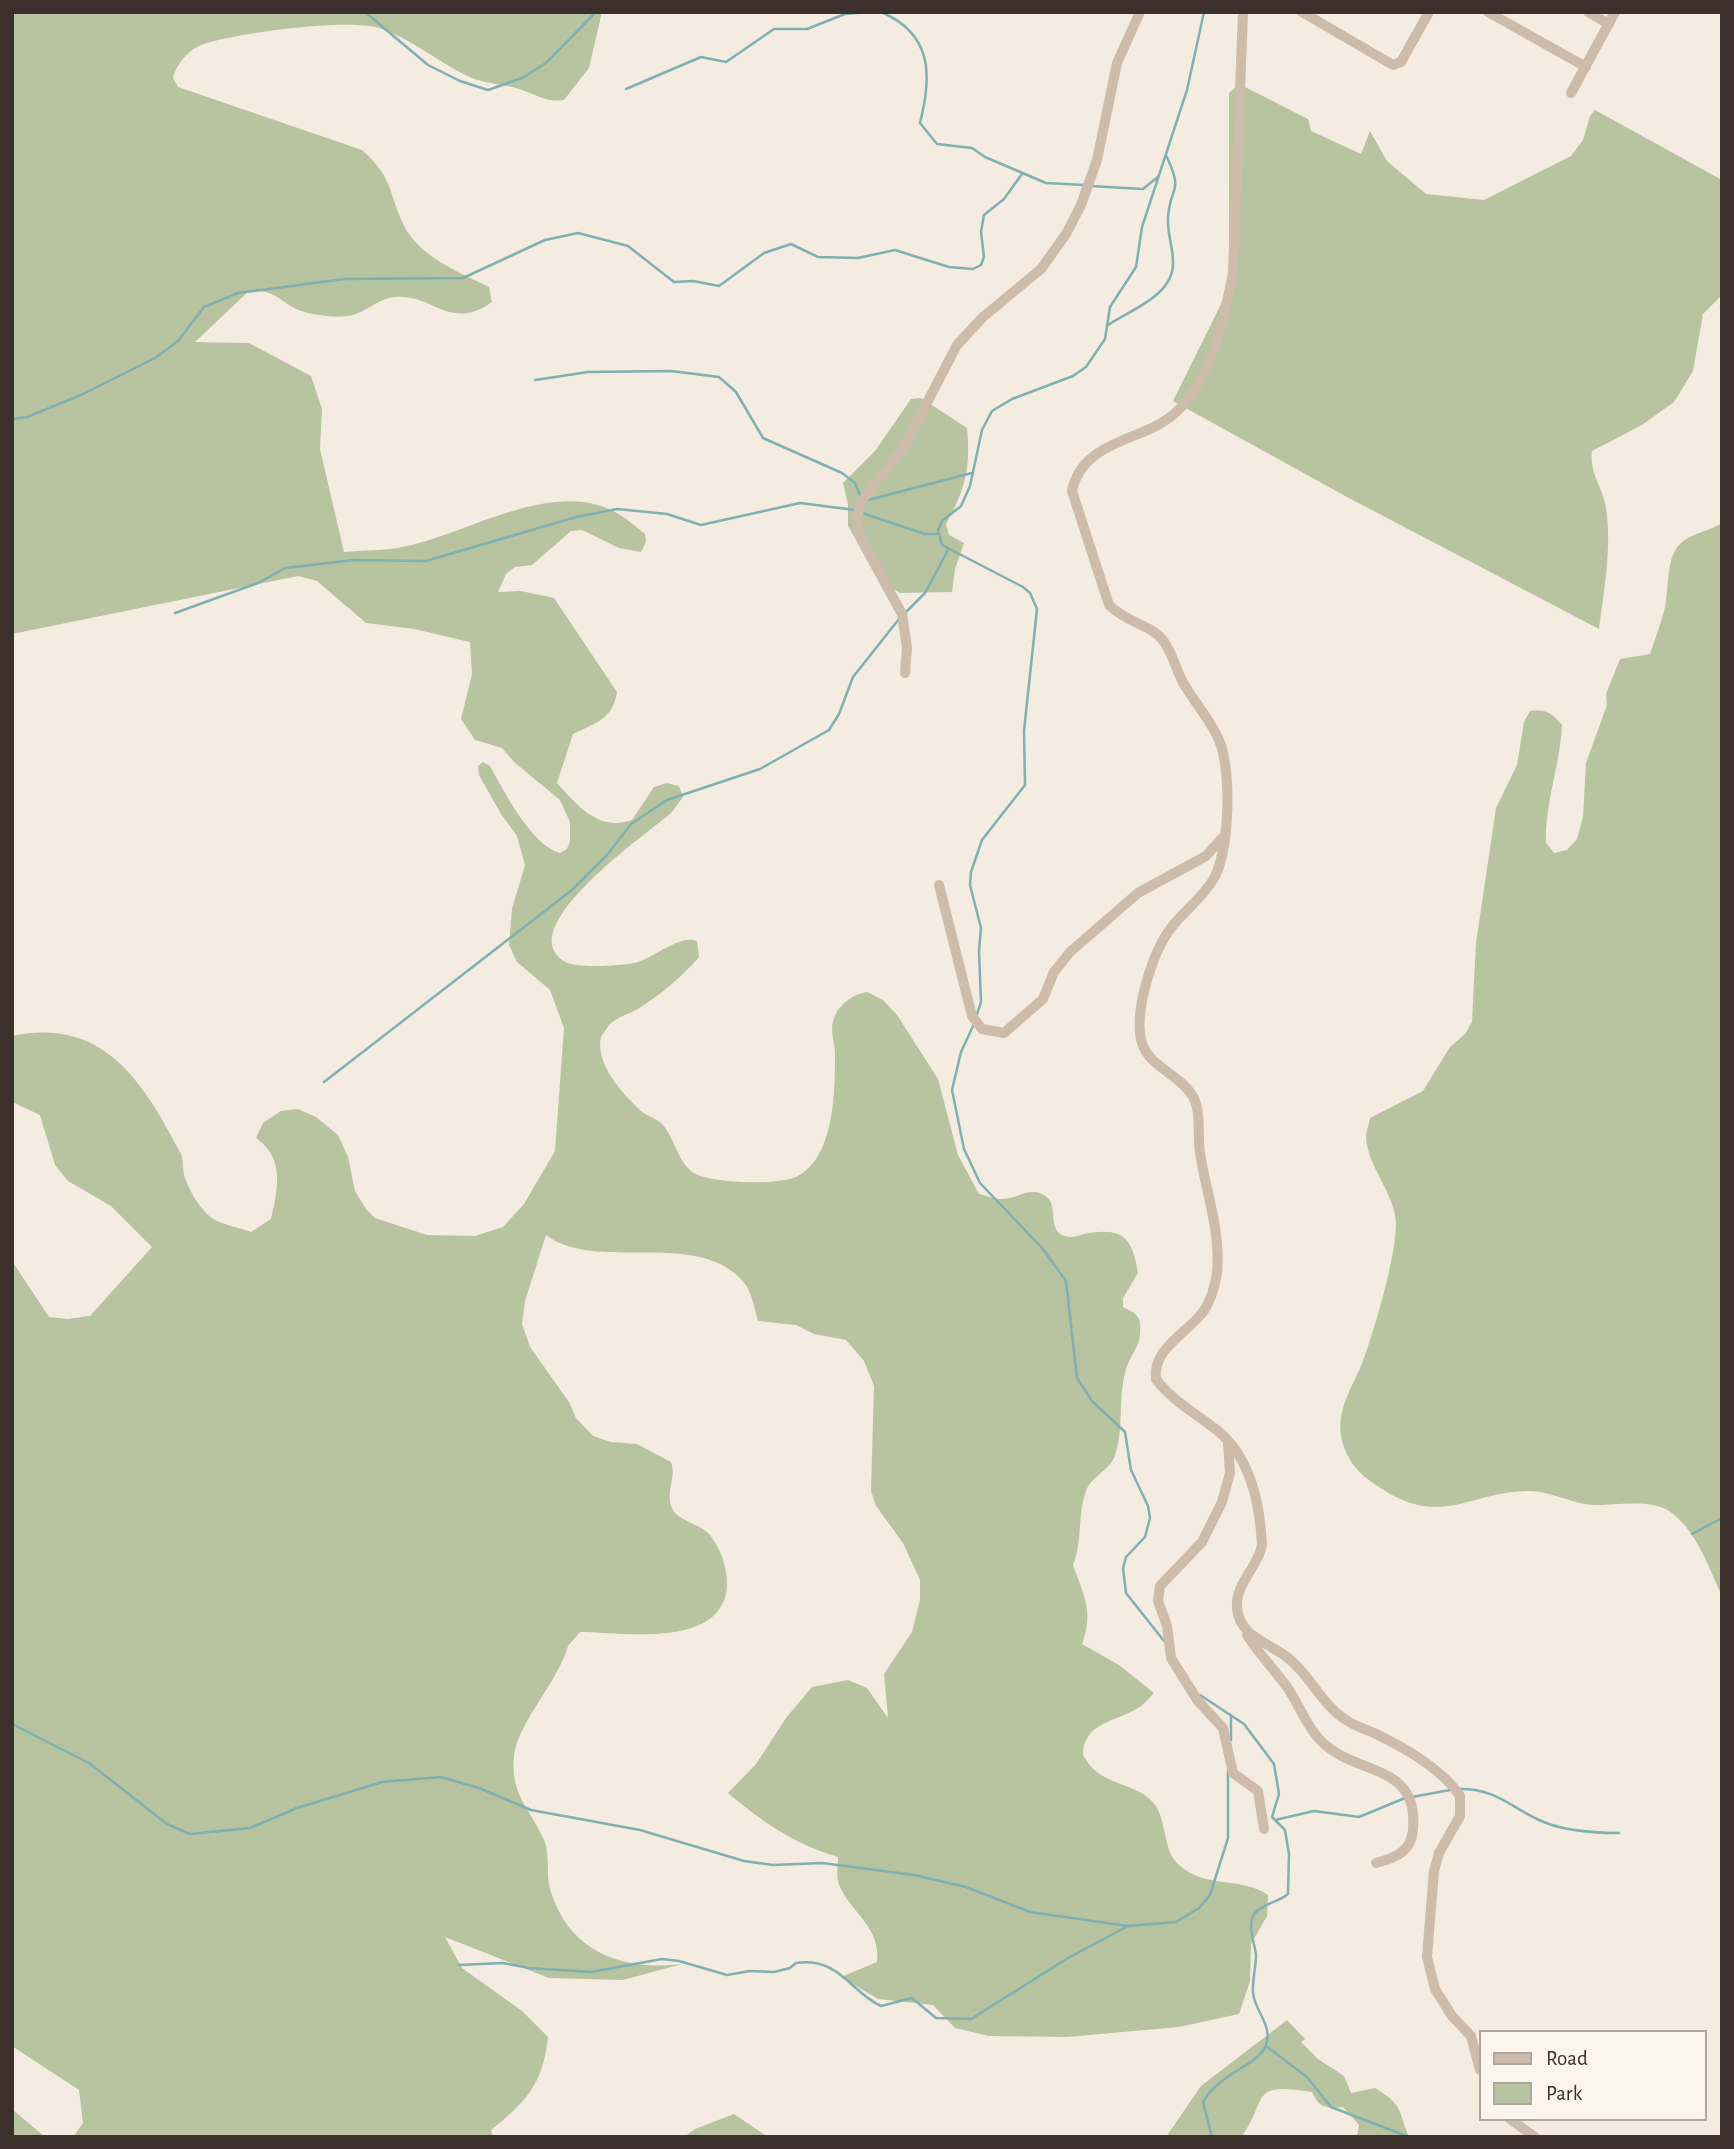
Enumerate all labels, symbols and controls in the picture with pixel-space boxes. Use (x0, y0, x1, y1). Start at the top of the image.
legend (1478, 2030, 1706, 2121)
text: Road (1546, 2048, 1588, 2069)
text: Park (1546, 2083, 1582, 2104)

